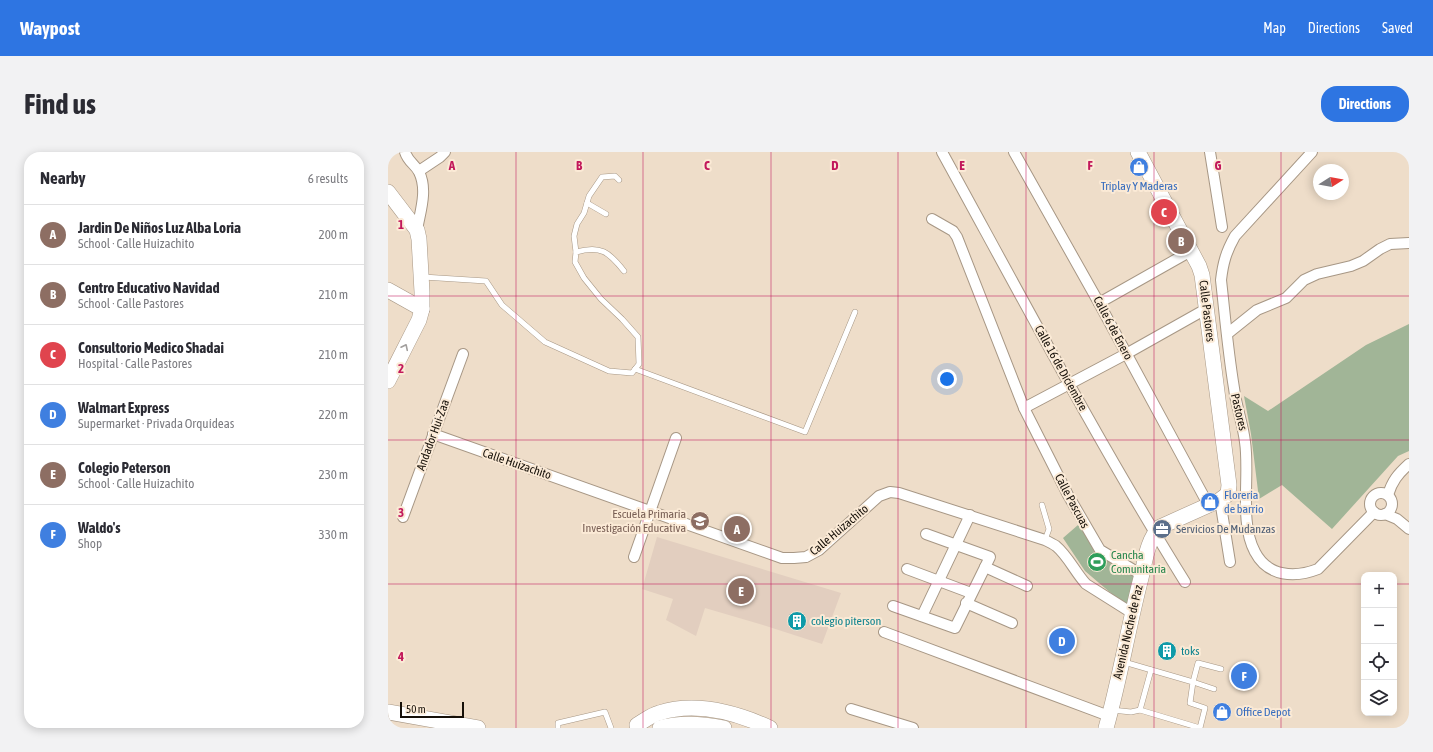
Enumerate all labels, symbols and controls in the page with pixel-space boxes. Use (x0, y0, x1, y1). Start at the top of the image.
text: Waypost (20, 17, 80, 39)
text: Map (1263, 20, 1286, 36)
text: Directions (1308, 20, 1360, 36)
text: Saved (1382, 20, 1413, 36)
button: Directions (1321, 86, 1409, 122)
text: Find us (24, 88, 96, 120)
shop icon: Triplay Y Maderas (1128, 156, 1150, 178)
text: A (448, 158, 456, 173)
text: B (576, 158, 583, 173)
text: C (704, 158, 710, 173)
text: D (831, 158, 839, 173)
text: E (959, 158, 965, 173)
text: F (1087, 158, 1093, 173)
text: G (1215, 158, 1222, 173)
north arrow (1313, 164, 1349, 200)
text: Nearby (40, 168, 86, 188)
text: 6 results (308, 171, 348, 186)
place label: Triplay Y Maderas (1101, 179, 1177, 193)
pin: C (1151, 197, 1177, 227)
text: 1 (398, 217, 404, 232)
text: Jardin De Niños Luz Alba Loria (78, 219, 241, 236)
pin: B (1168, 226, 1194, 256)
text: A (50, 227, 56, 242)
text: 200 m (319, 227, 348, 242)
text: School · Calle Huizachito (78, 236, 194, 251)
text: Centro Educativo Navidad (78, 279, 220, 296)
street label: Calle Pastores (1196, 279, 1218, 343)
text: B (50, 287, 56, 302)
text: 210 m (319, 287, 348, 302)
street label: Calle 6 de Enero (1090, 294, 1136, 362)
text: School · Calle Pastores (78, 296, 184, 311)
street label: Calle 16 de Diciembre (1032, 323, 1090, 413)
text: Consultorio Medico Shadai (78, 339, 224, 356)
one-way arrow (401, 343, 408, 351)
text: C (50, 347, 56, 362)
text: 210 m (319, 347, 348, 362)
text: Hospital · Calle Pastores (78, 356, 192, 371)
text: 2 (398, 361, 404, 376)
your location (937, 369, 957, 389)
street label: Pastores (1228, 392, 1250, 432)
street label: Andador Hui-Zaa (414, 398, 452, 472)
text: Walmart Express (78, 399, 169, 416)
text: D (49, 407, 57, 422)
text: 220 m (319, 407, 348, 422)
text: Supermarket · Privada Orquídeas (78, 416, 234, 431)
street label: Calle Huizachito (481, 446, 554, 482)
text: Colegio Peterson (78, 459, 170, 476)
text: E (50, 467, 56, 482)
text: 230 m (319, 467, 348, 482)
street label: Calle Pascuas (1052, 471, 1092, 531)
text: School · Calle Huizachito (78, 476, 194, 491)
place label: Florería de barrio (1224, 488, 1264, 516)
shop icon: Florería de barrio (1199, 491, 1221, 513)
street label: Calle Huizachito (807, 501, 871, 558)
text: 3 (398, 505, 404, 520)
place label: Escuela Primaria Investigación Educativa (582, 507, 686, 535)
school or university icon: Escuela Primaria Investigación Educativa (689, 510, 711, 532)
pin: A (724, 514, 750, 544)
office icon: Servicios De Mudanzas (1151, 518, 1173, 540)
text: Waldo's (78, 519, 121, 536)
place label: Servicios De Mudanzas (1176, 522, 1275, 536)
text: F (50, 527, 56, 542)
text: 330 m (319, 527, 348, 542)
text: Shop (78, 536, 102, 551)
place label: Cancha Comunitaria (1111, 548, 1166, 576)
sports icon: Cancha Comunitaria (1086, 551, 1108, 573)
map controls (1361, 572, 1397, 716)
button: + (1361, 572, 1397, 608)
pin: E (728, 576, 754, 606)
street label: Avenida Noche de Paz (1110, 583, 1146, 680)
button: − (1361, 608, 1397, 644)
building icon: colegio piterson (786, 610, 808, 632)
place label: colegio piterson (811, 614, 881, 628)
pin: D (1049, 626, 1075, 656)
building icon: toks (1156, 640, 1178, 662)
place label: toks (1181, 644, 1200, 658)
button: locate (1361, 644, 1397, 680)
text: 4 (397, 649, 404, 664)
pin: F (1231, 661, 1257, 691)
button: layers (1361, 680, 1397, 716)
scale bar (400, 700, 464, 719)
shop icon: Office Depot (1211, 701, 1233, 723)
text: 50 m (406, 703, 426, 715)
place label: Office Depot (1236, 705, 1291, 719)

